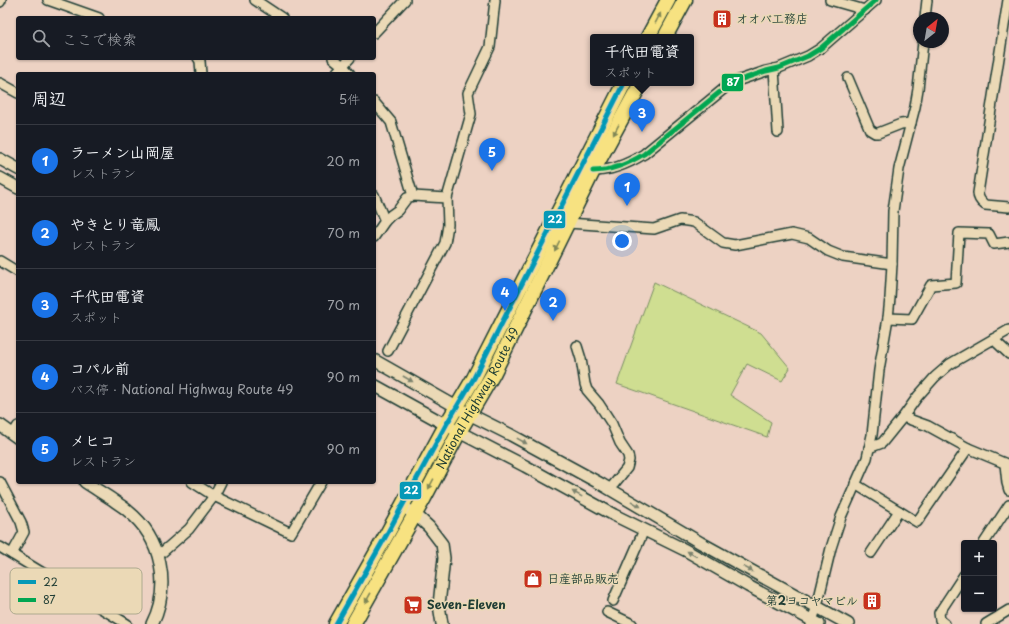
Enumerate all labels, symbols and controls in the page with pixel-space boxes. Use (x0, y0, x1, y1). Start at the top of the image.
building icon: オオバ工務店 (711, 8, 733, 30)
place label: オオバ工務店 (736, 9, 808, 27)
north arrow (913, 12, 949, 48)
one-way arrow (655, 13, 662, 24)
search box (16, 16, 376, 60)
icon: search (30, 27, 52, 49)
text: ここで検索 (62, 27, 137, 50)
popup (590, 34, 694, 86)
text: 千代田電資 (604, 39, 680, 62)
text: スポット (604, 62, 657, 81)
line badge: 87 (721, 73, 744, 92)
text: 87 (726, 73, 740, 90)
text: 周辺 (32, 85, 66, 111)
text: 5件 (339, 89, 360, 108)
pin: 3 (629, 99, 655, 132)
one-way arrow (612, 124, 619, 136)
pin: 5 (479, 138, 505, 171)
text: ラーメン山岡屋 (70, 140, 175, 163)
text: 1 (42, 151, 48, 170)
text: 20 m (326, 151, 360, 170)
text: レストラン (70, 163, 136, 182)
pin: 1 (614, 173, 640, 206)
line badge: 22 (543, 210, 566, 229)
text: 22 (548, 210, 562, 227)
text: やきとり竜鳳 (70, 212, 160, 235)
text: 2 (40, 223, 50, 242)
text: 70 m (327, 223, 360, 242)
your location (612, 231, 632, 251)
text: レストラン (70, 235, 136, 254)
one-way arrow (554, 240, 560, 251)
pin: 4 (492, 278, 518, 311)
text: 千代田電資 (70, 284, 145, 307)
pin: 2 (540, 288, 566, 321)
text: 3 (41, 295, 49, 314)
text: 70 m (327, 295, 360, 314)
text: スポット (70, 307, 122, 326)
street label: National Highway Route 49 (431, 324, 523, 472)
text: コパル前 (70, 356, 130, 379)
text: 4 (41, 367, 49, 386)
text: 90 m (327, 367, 360, 386)
one-way arrow (402, 376, 414, 383)
text: バス停 · National Highway Route 49 (70, 379, 293, 398)
text: メヒコ (70, 428, 115, 451)
one-way arrow (517, 437, 528, 444)
text: 5 (41, 439, 49, 458)
text: 90 m (327, 439, 360, 458)
text: レストラン (70, 451, 136, 470)
one-way arrow (428, 479, 434, 490)
line badge: 22 (399, 481, 422, 500)
text: 22 (404, 481, 418, 498)
one-way arrow (571, 491, 583, 498)
one-way arrow (630, 501, 642, 508)
map controls (961, 540, 997, 612)
button: + (961, 540, 997, 576)
one-way arrow (686, 551, 698, 558)
one-way arrow (743, 566, 754, 572)
legend (10, 568, 142, 614)
shop icon: 日産部品販売 (522, 568, 544, 590)
place label: 日産部品販売 (547, 569, 619, 587)
text: 22 (43, 573, 58, 590)
button: − (961, 576, 997, 612)
building icon: 第2ヨコヤマビル (861, 590, 883, 612)
text: 87 (43, 591, 56, 608)
place label: 第2ヨコヤマビル (766, 591, 858, 609)
one-way arrow (365, 592, 372, 604)
supermarket icon: Seven-Eleven (402, 594, 424, 616)
place label: Seven-Eleven (427, 595, 506, 613)

